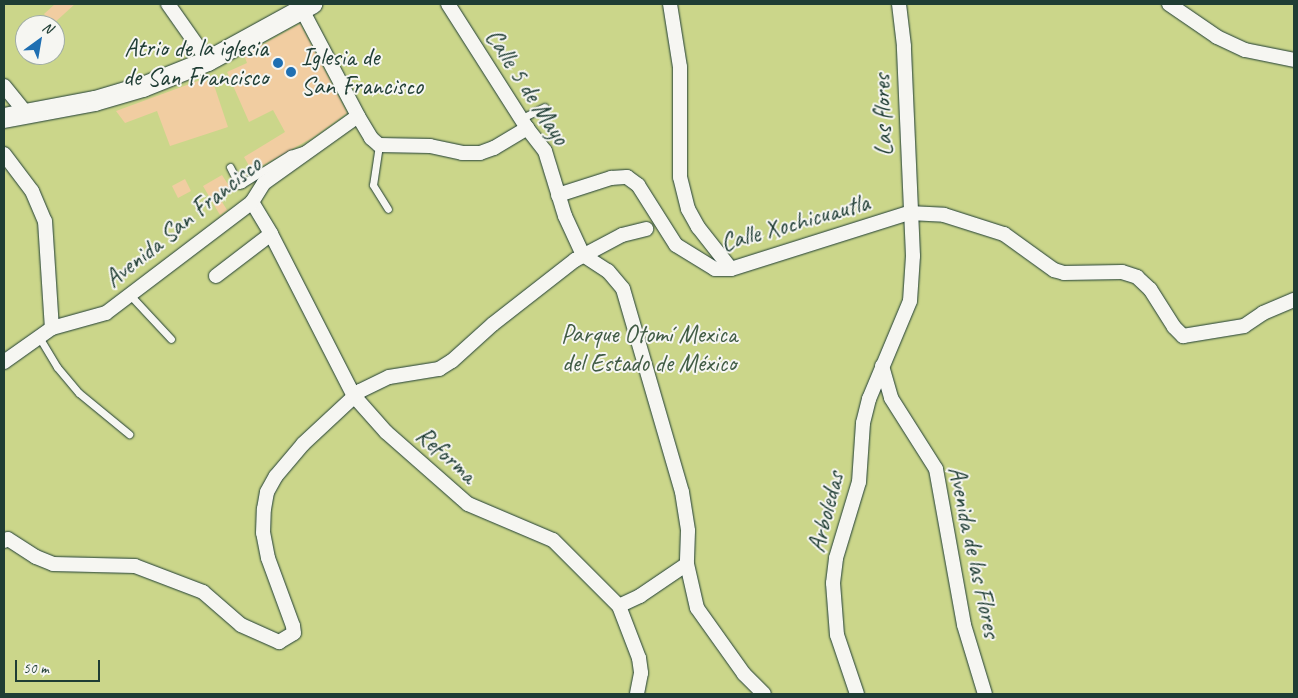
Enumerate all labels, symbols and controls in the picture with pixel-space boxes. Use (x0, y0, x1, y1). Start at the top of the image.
north arrow (15, 15, 65, 65)
text: N (39, 18, 56, 37)
street label: Calle 5 de Mayo (478, 23, 576, 151)
place label: Atrio de la iglesia de San Francisco (122, 34, 268, 93)
place label: Iglesia de San Francisco (301, 43, 423, 102)
marker: Atrio de la iglesia de San Francisco (272, 57, 284, 69)
marker: Iglesia de San Francisco (285, 66, 297, 78)
street label: Las flores (867, 73, 899, 157)
street label: Avenida San Francisco (98, 150, 268, 294)
street label: Calle Xochicuautla (717, 187, 873, 259)
park label: Parque Otomí Mexica del Estado de México (560, 320, 738, 379)
street label: Reforma (409, 421, 483, 489)
street label: Avenida de las Flores (941, 463, 1007, 641)
street label: Arboledas (802, 469, 850, 555)
scale bar (18, 650, 102, 682)
text: 50 m (23, 659, 49, 678)

